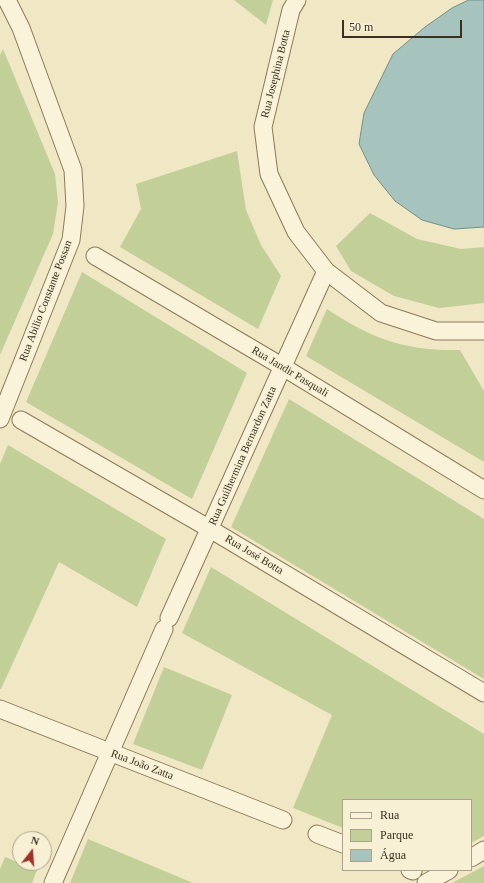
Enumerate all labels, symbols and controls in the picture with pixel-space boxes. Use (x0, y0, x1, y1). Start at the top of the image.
scale bar (344, 12, 464, 38)
text: 50 m (349, 20, 373, 34)
street label: Rua Josephina Botta (259, 29, 293, 119)
street label: Rua Abilio Constante Possan (17, 239, 75, 363)
street label: Rua Jandir Pasquali (249, 344, 331, 400)
street label: Rua Guilhermina Bernardon Zatta (206, 385, 280, 527)
street label: Rua José Botta (222, 532, 286, 578)
street label: Rua João Zatta (109, 747, 175, 783)
legend (342, 799, 472, 871)
text: Rua (380, 808, 399, 822)
text: Parque (380, 828, 413, 842)
north arrow (12, 831, 52, 871)
text: N (30, 834, 41, 847)
text: Água (380, 848, 406, 862)

